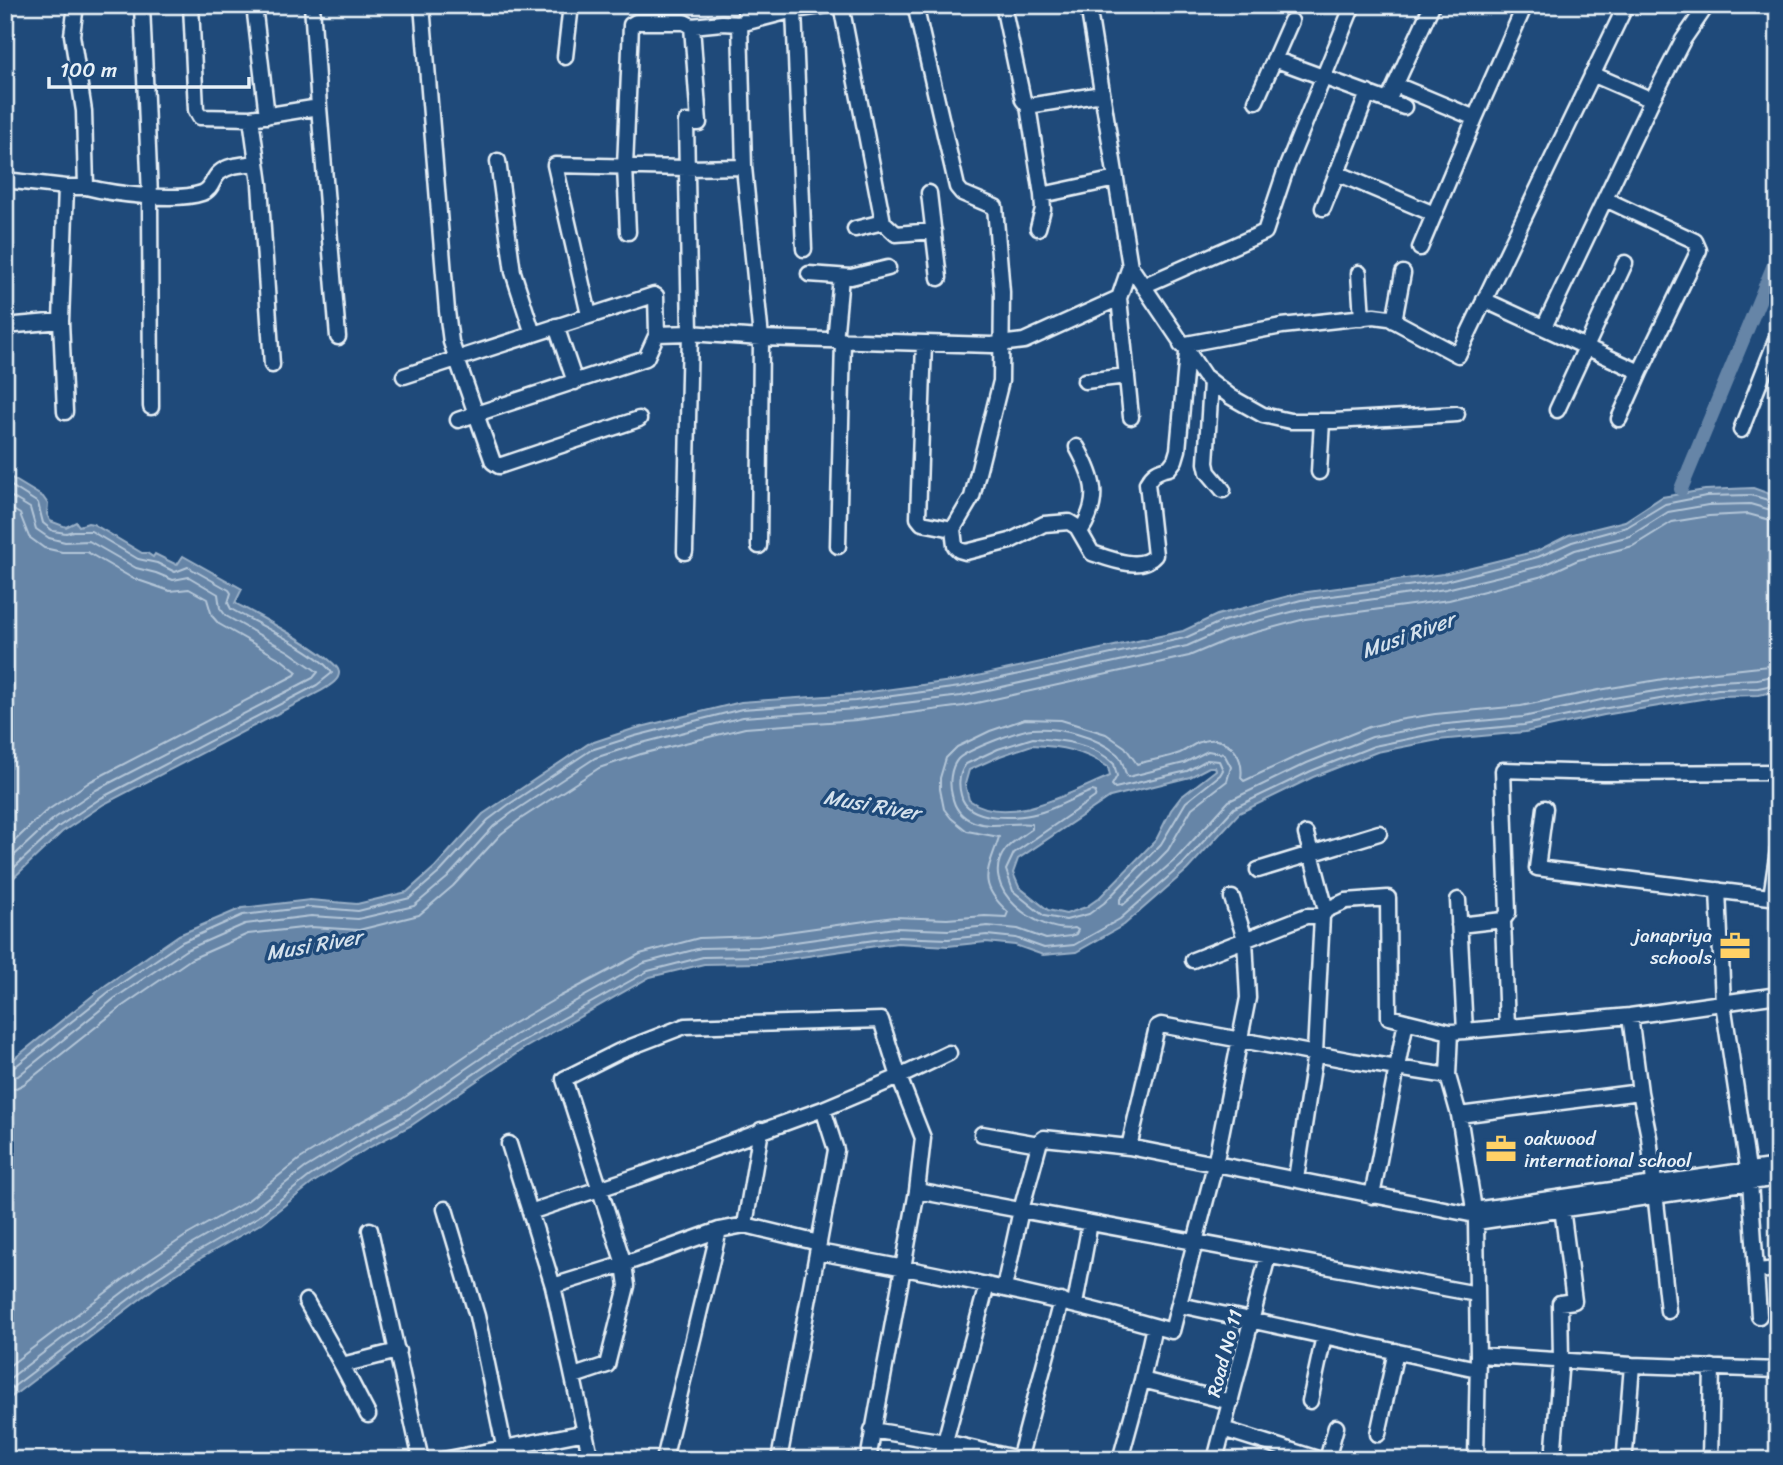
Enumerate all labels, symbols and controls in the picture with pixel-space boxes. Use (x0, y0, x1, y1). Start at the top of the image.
scale bar (49, 46, 248, 90)
text: 100 m (60, 51, 117, 89)
water label: Musi River (1356, 599, 1463, 669)
water label: Musi River (821, 778, 926, 833)
water label: Musi River (263, 917, 368, 972)
place label: janapriya schools (1630, 919, 1712, 974)
office icon: janapriya schools (1718, 929, 1752, 963)
place label: oakwood international school (1524, 1122, 1692, 1177)
office icon: oakwood international school (1484, 1132, 1518, 1166)
street label: Road No 11 (1197, 1306, 1252, 1401)

